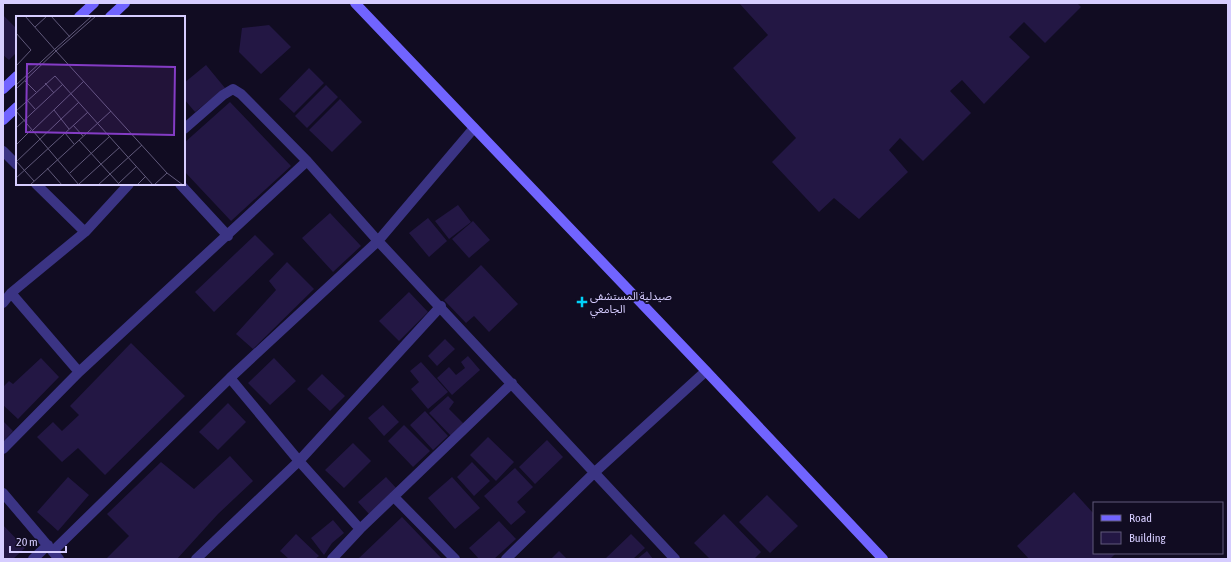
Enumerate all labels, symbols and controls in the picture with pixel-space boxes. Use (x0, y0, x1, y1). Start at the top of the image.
inset map (16, 16, 185, 185)
place label: صيدلية المستشفى الجامعي (590, 290, 672, 319)
marker: صيدلية المستشفى الجامعي (577, 297, 587, 307)
legend (1093, 502, 1223, 554)
text: Road (1129, 511, 1152, 525)
scale bar (10, 528, 66, 554)
text: Building (1129, 531, 1167, 545)
text: 20 m (16, 535, 38, 549)

